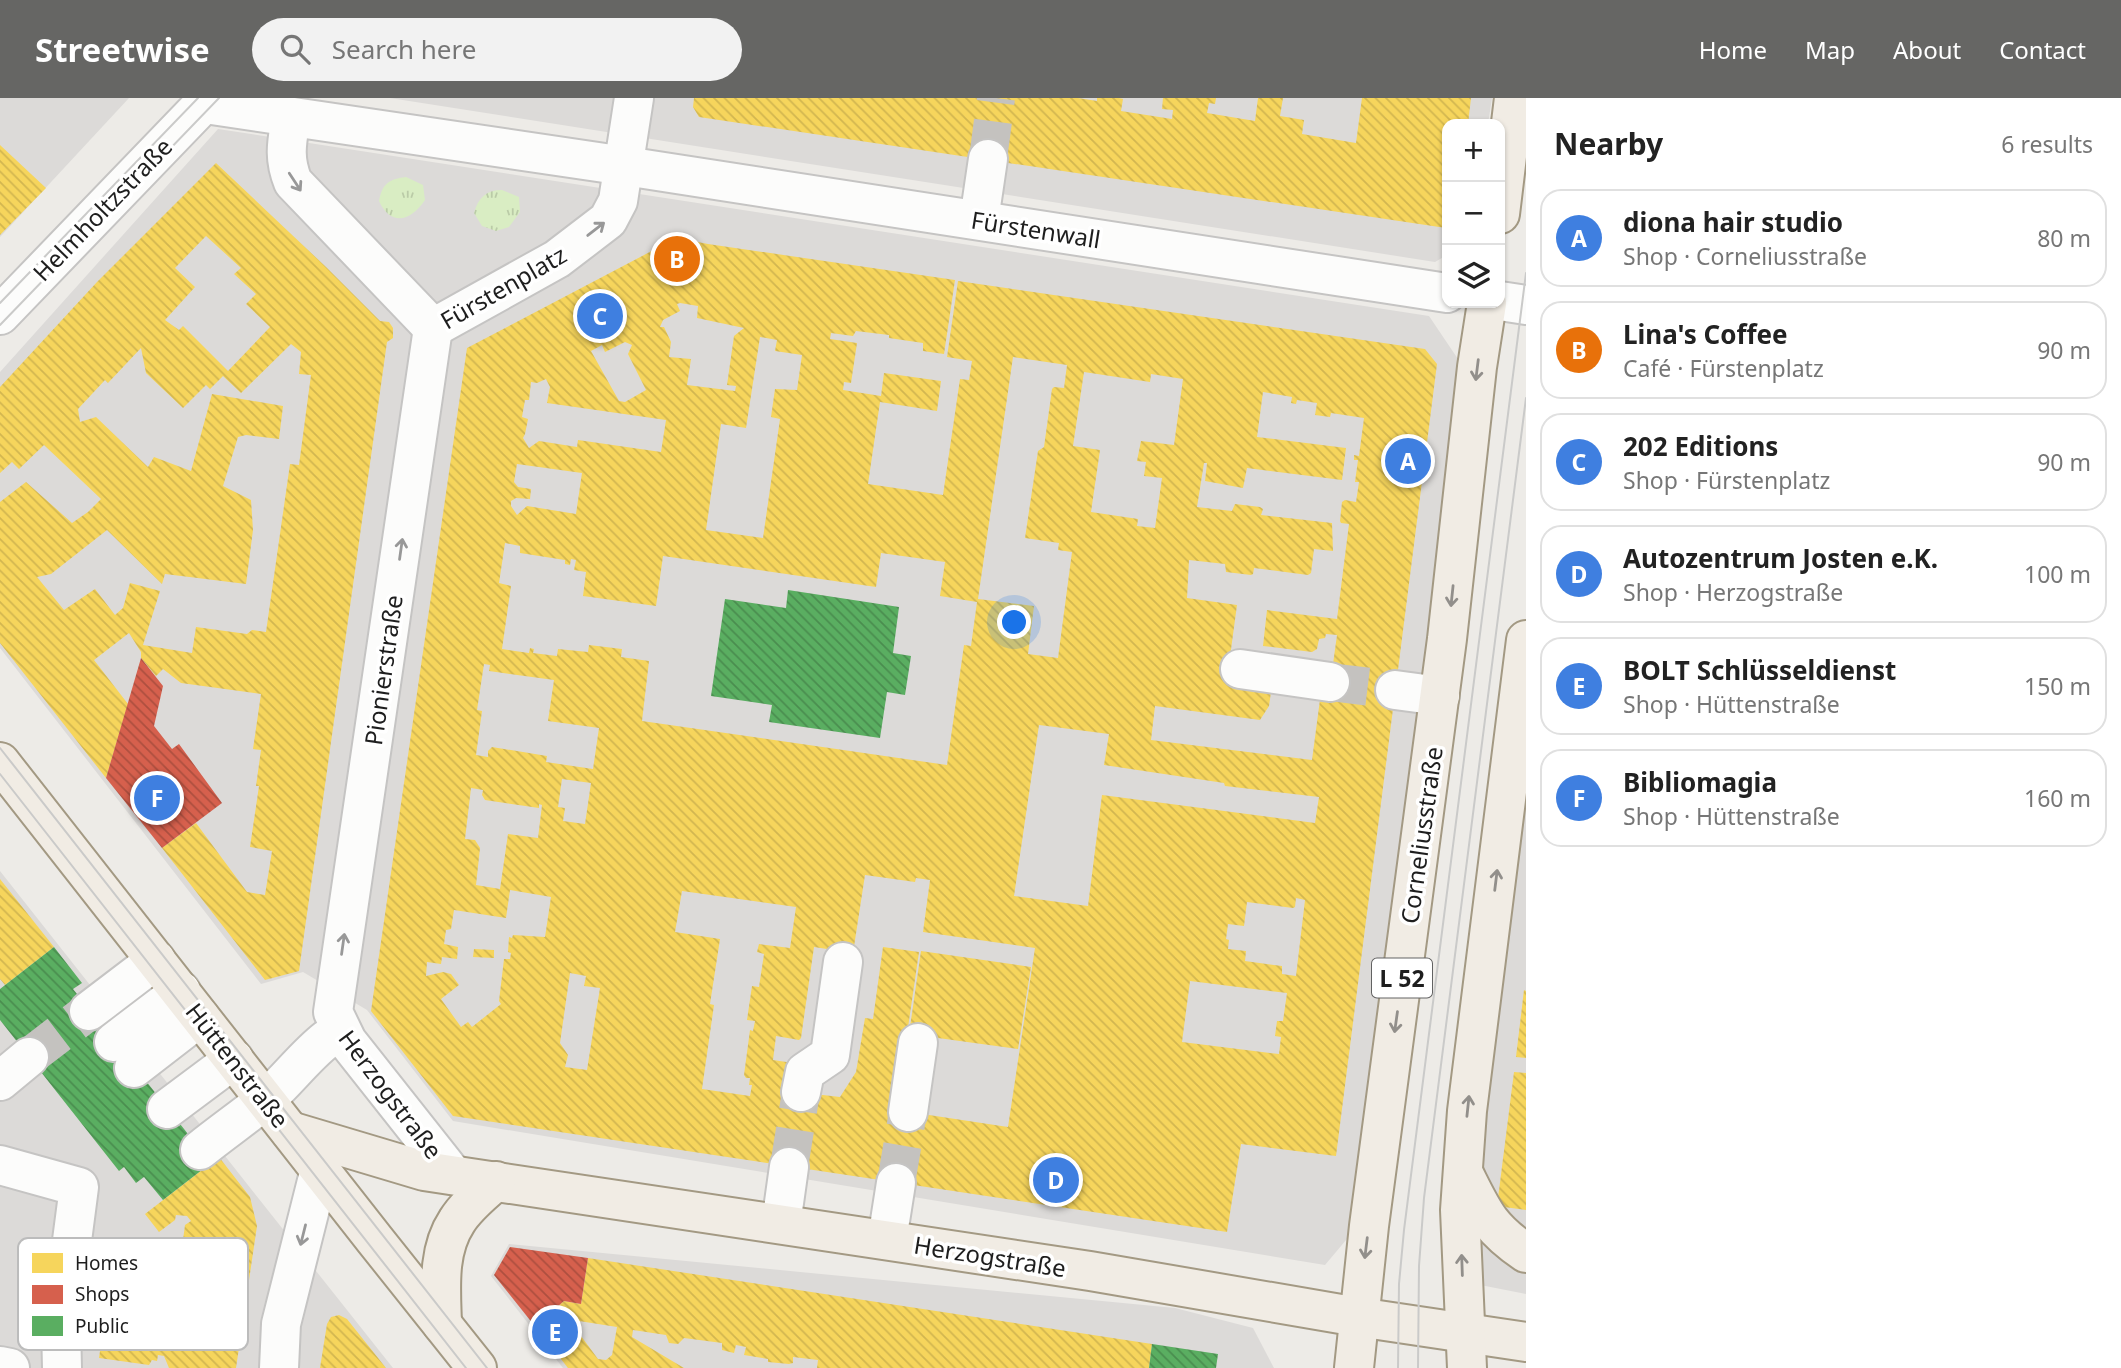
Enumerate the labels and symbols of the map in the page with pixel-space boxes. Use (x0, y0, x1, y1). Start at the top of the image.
street label: Helmholtzstraße (25, 130, 179, 288)
one-way arrow (288, 172, 303, 191)
street label: Fürstenwall (969, 202, 1103, 256)
one-way arrow (586, 222, 605, 237)
pin: B (654, 233, 700, 285)
street label: Fürstenplatz (434, 238, 572, 336)
pin: C (577, 290, 623, 342)
one-way arrow (1470, 358, 1483, 381)
pin: A (1385, 435, 1431, 487)
one-way arrow (394, 539, 407, 561)
one-way arrow (1445, 585, 1458, 607)
street label: Pionierstraße (356, 593, 410, 747)
your location (997, 605, 1031, 639)
street label: Corneliusstraße (1392, 744, 1450, 926)
pin: F (134, 772, 180, 824)
one-way arrow (1490, 869, 1503, 892)
one-way arrow (337, 933, 350, 956)
road number: L 52 (1372, 958, 1432, 998)
street label: Hüttenstraße (179, 996, 297, 1134)
one-way arrow (1390, 1011, 1403, 1033)
street label: Herzogstraße (332, 1023, 450, 1165)
one-way arrow (1462, 1095, 1475, 1118)
pin: D (1033, 1154, 1079, 1206)
one-way arrow (296, 1223, 309, 1246)
street label: Herzogstraße (912, 1228, 1068, 1284)
one-way arrow (1359, 1236, 1372, 1259)
legend (18, 1238, 248, 1350)
text: Homes (75, 1250, 138, 1276)
one-way arrow (1455, 1254, 1468, 1277)
text: Shops (75, 1281, 129, 1307)
pin: E (532, 1306, 578, 1358)
text: Public (75, 1313, 129, 1339)

